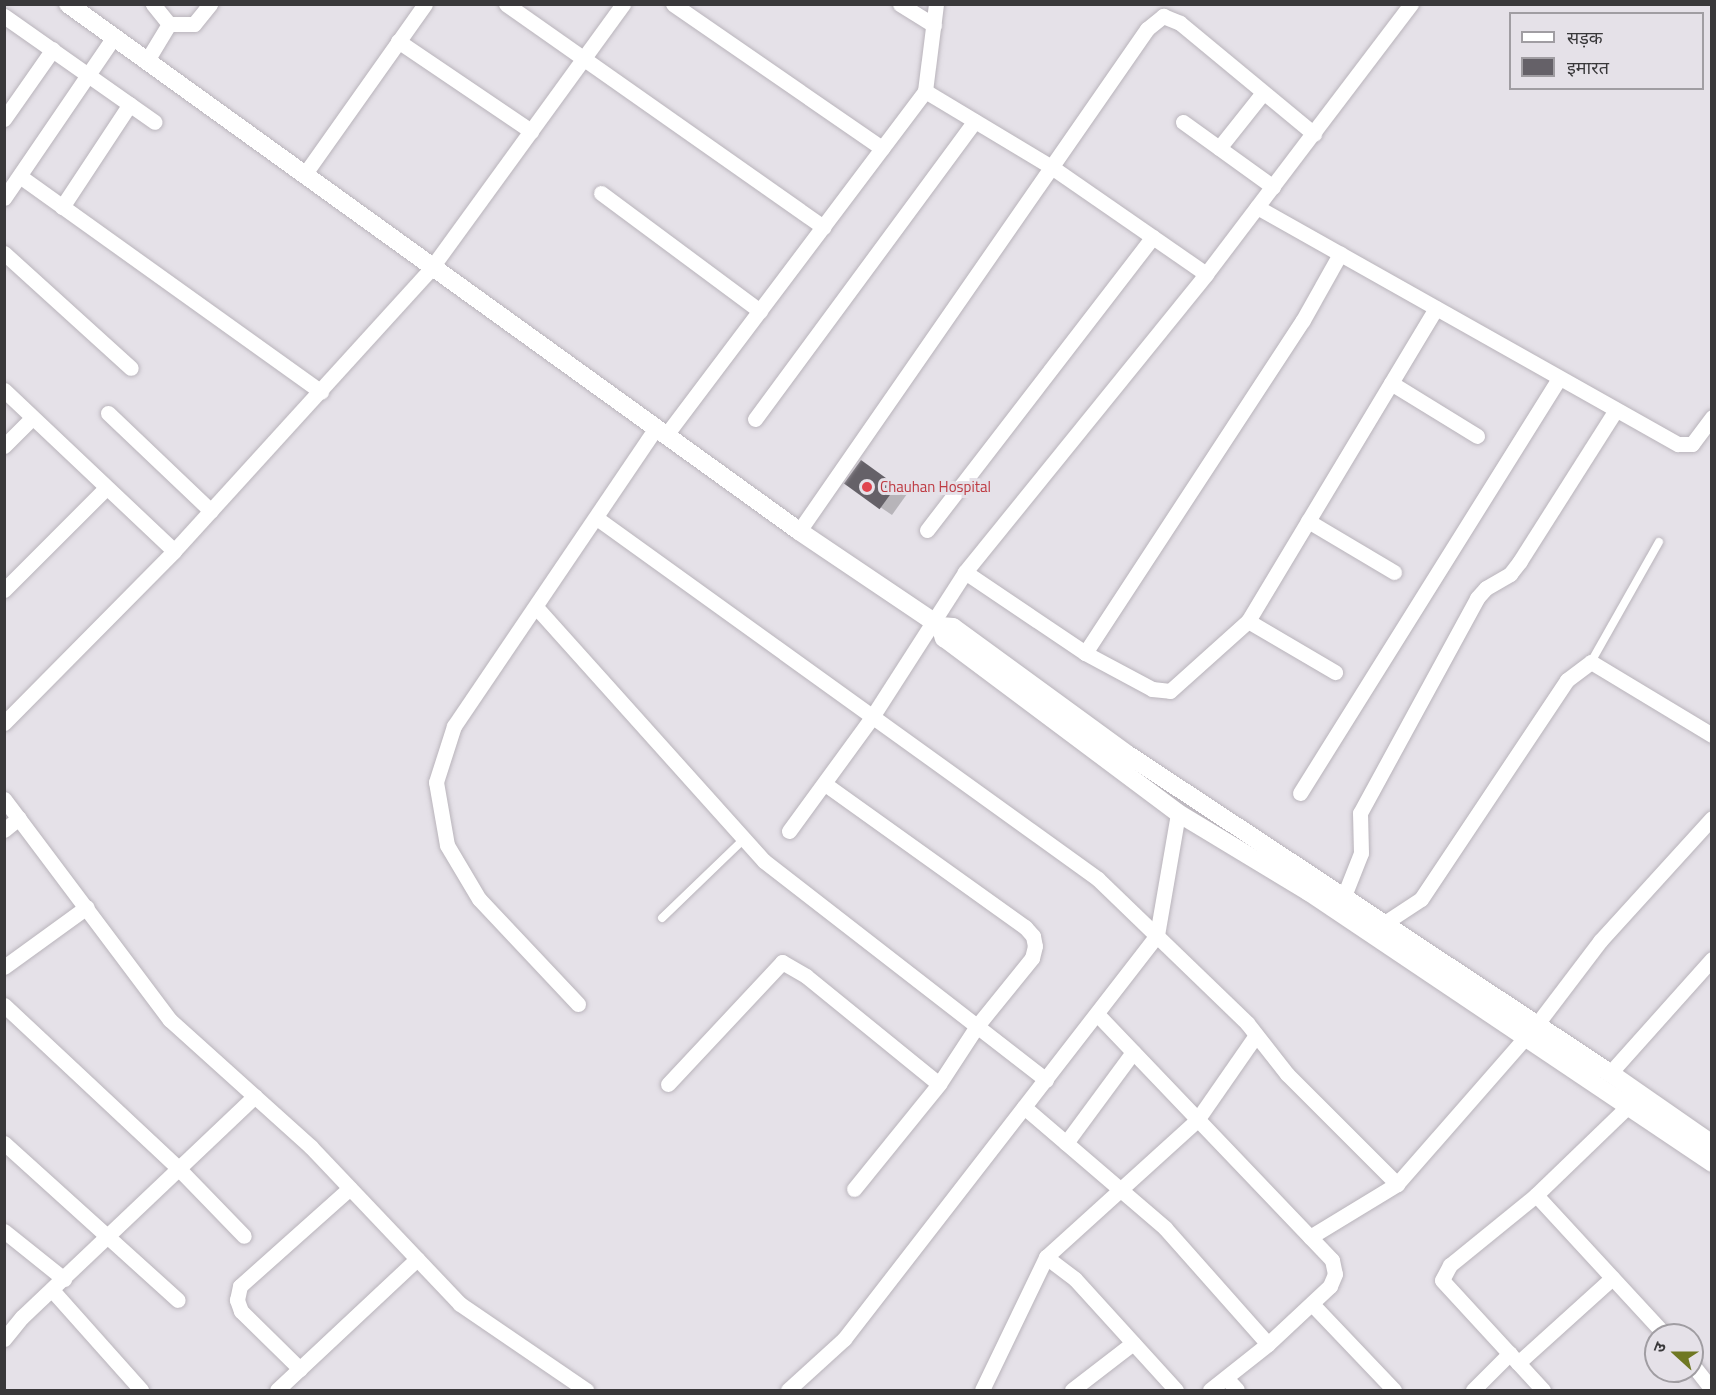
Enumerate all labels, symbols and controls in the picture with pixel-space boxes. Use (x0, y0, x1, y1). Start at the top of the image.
legend (1509, 12, 1704, 90)
text: सड़क (1567, 24, 1603, 51)
text: इमारत (1567, 54, 1609, 81)
marker: Chauhan Hospital (858, 478, 876, 496)
place label: Chauhan Hospital (880, 478, 991, 496)
north arrow (1644, 1323, 1704, 1383)
text: उ (1646, 1339, 1672, 1356)

